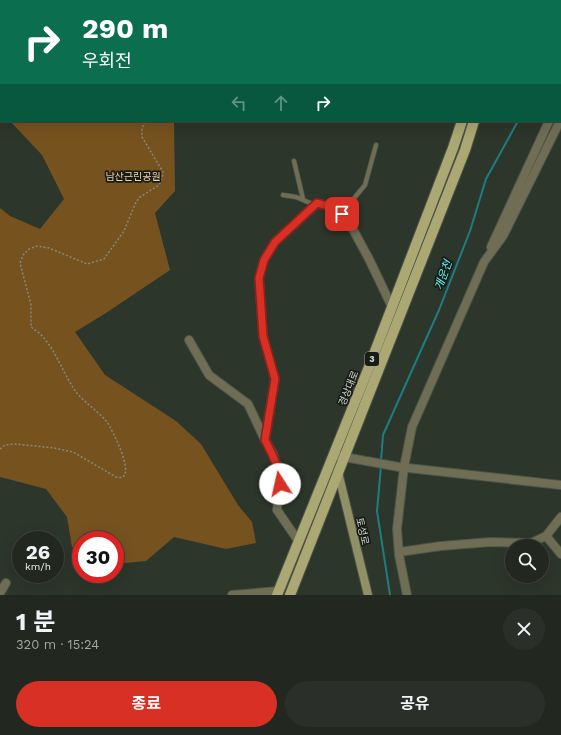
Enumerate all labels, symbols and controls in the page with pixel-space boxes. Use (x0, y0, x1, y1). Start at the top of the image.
text: 290 m (82, 12, 168, 45)
icon: right (16, 16, 68, 68)
text: 우회전 (82, 50, 132, 71)
icon: left (228, 92, 250, 114)
icon: ahead (270, 92, 292, 114)
icon: right (312, 92, 334, 114)
park label: 남산근린공원 (105, 171, 161, 182)
pin (325, 197, 359, 231)
icon: arrive (331, 203, 353, 225)
water label: 개운천 (432, 257, 455, 292)
road number: 3 (365, 352, 379, 366)
street label: 경상대로 (336, 369, 360, 407)
position arrow (259, 463, 301, 505)
street label: 토성로 (354, 516, 371, 546)
speed limit sign: 30 (72, 531, 124, 583)
map controls (505, 539, 549, 583)
button: search (505, 539, 549, 583)
text: 26 (26, 540, 50, 564)
text: km/h (25, 561, 51, 572)
text: 1 분 (16, 608, 55, 636)
button: close (503, 608, 545, 650)
text: 320 m · 15:24 (16, 637, 99, 652)
button: 종료 (16, 681, 277, 727)
button: 공유 (285, 681, 545, 727)

